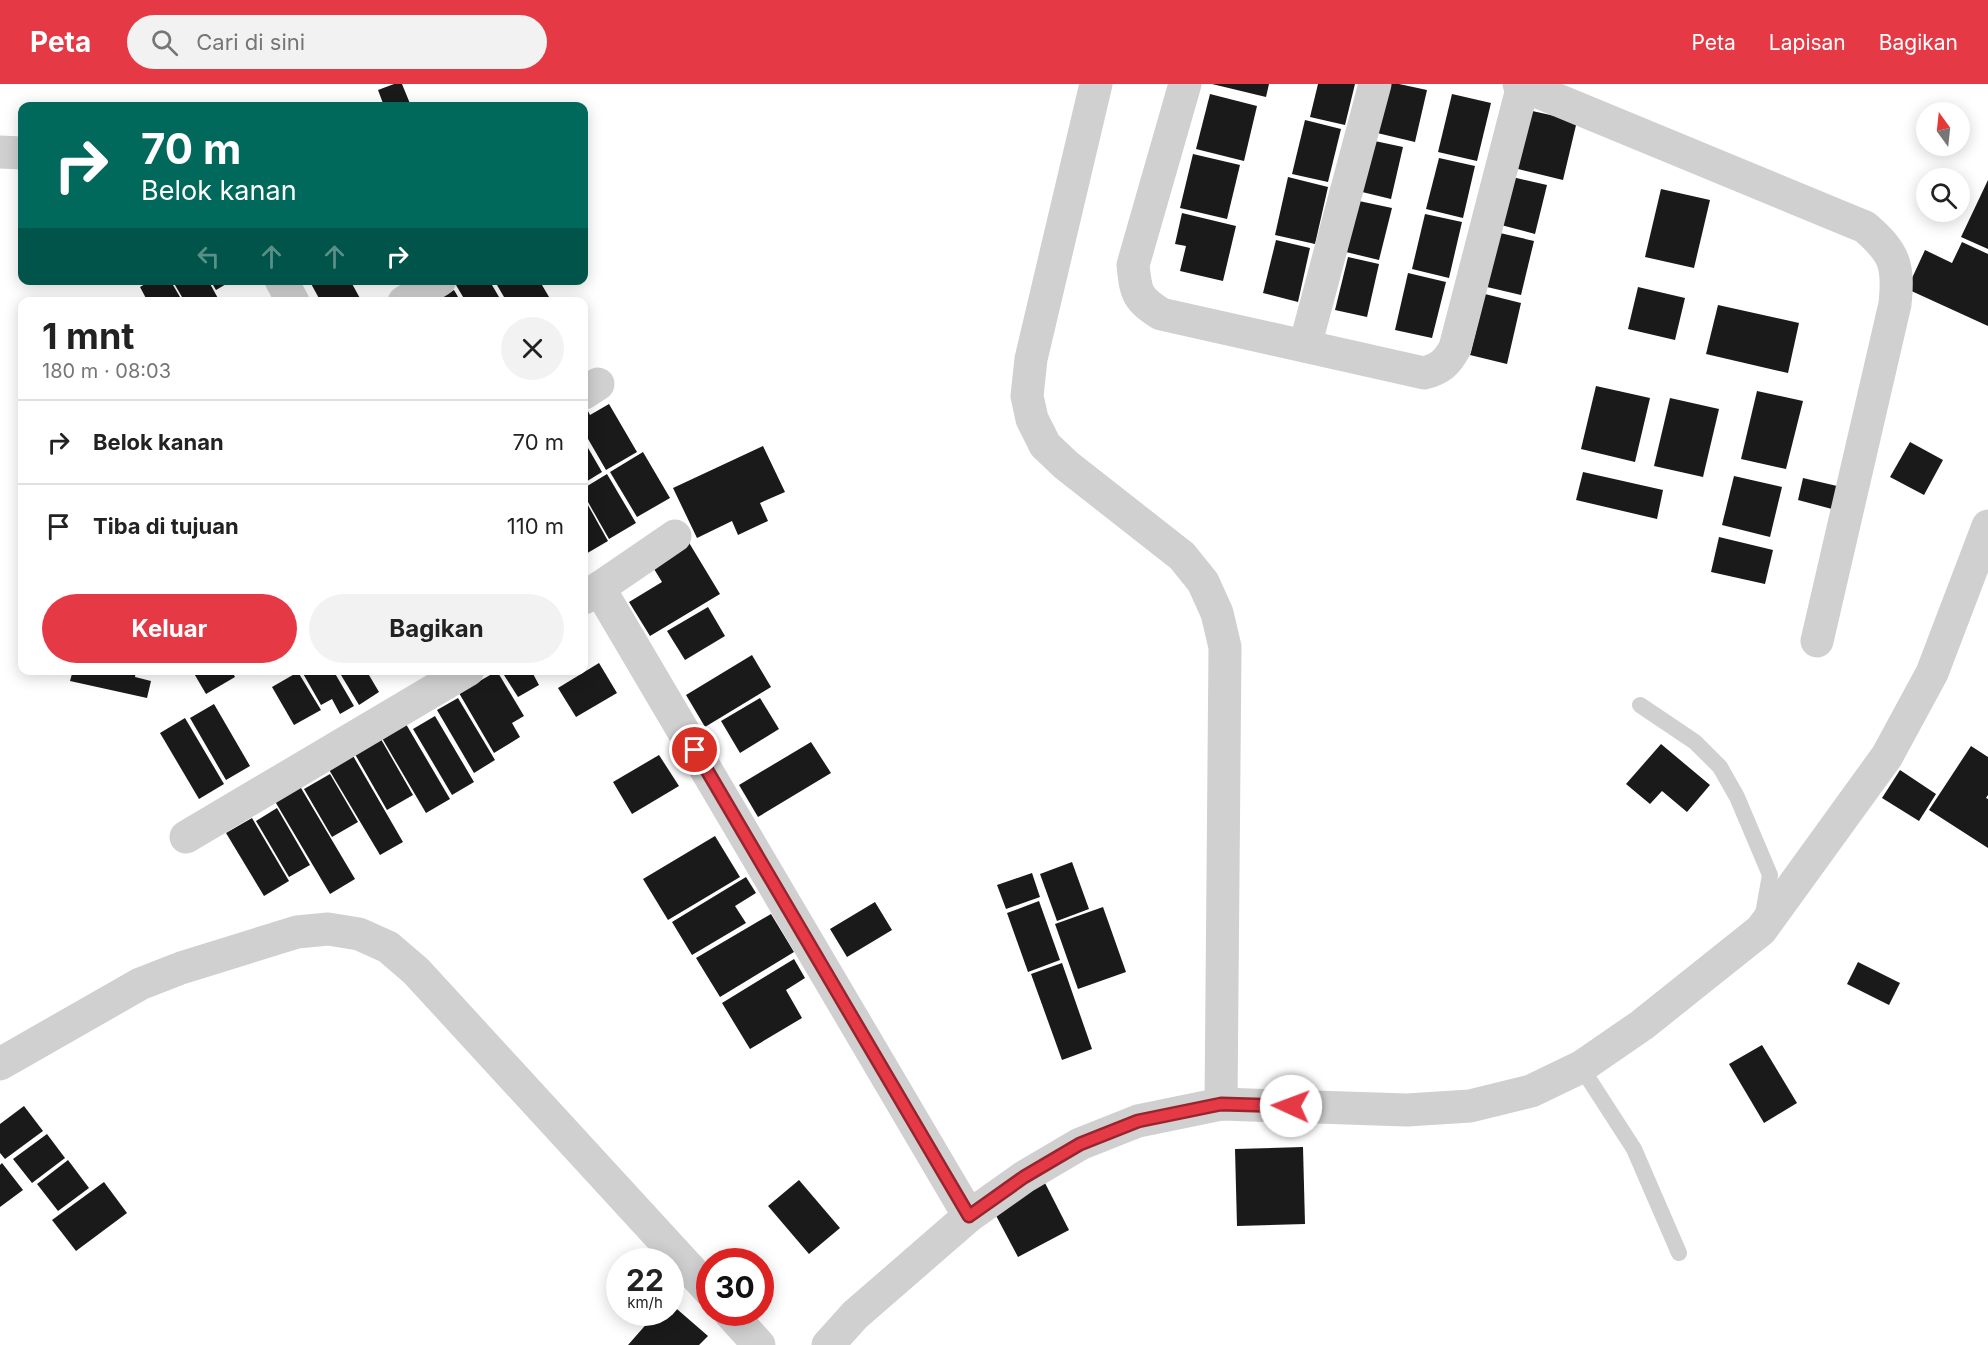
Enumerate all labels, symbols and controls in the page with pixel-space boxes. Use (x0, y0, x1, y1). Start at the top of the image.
search box (127, 15, 547, 69)
text: Peta (30, 25, 91, 59)
icon: search (148, 26, 181, 59)
text: Cari di sini (196, 29, 305, 55)
text: Peta (1692, 30, 1736, 55)
text: Lapisan (1769, 30, 1846, 55)
text: Bagikan (1879, 30, 1958, 55)
north arrow (1916, 102, 1970, 156)
map controls (1916, 102, 1970, 222)
text: 70 m (141, 123, 241, 174)
icon: right (42, 126, 120, 204)
button: search (1916, 168, 1970, 222)
text: Belok kanan (141, 174, 297, 207)
icon: left (192, 240, 225, 273)
icon: ahead (255, 240, 288, 273)
icon: ahead (318, 240, 351, 273)
icon: right (381, 240, 414, 273)
text: 1 mnt (42, 314, 135, 358)
button: close (501, 317, 564, 380)
text: 180 m · 08:03 (42, 359, 171, 383)
icon: right (42, 426, 75, 459)
text: Belok kanan (93, 429, 224, 455)
text: 70 m (513, 429, 564, 455)
icon: arrive (42, 510, 75, 543)
text: Tiba di tujuan (93, 513, 239, 539)
text: 110 m (507, 513, 564, 539)
button: Keluar (42, 594, 297, 663)
button: Bagikan (309, 594, 564, 663)
pin (669, 724, 720, 775)
icon: arrive (678, 733, 711, 766)
position arrow (1259, 1074, 1323, 1138)
speed limit sign: 30 (696, 1248, 774, 1326)
text: 22 (626, 1262, 664, 1298)
text: km/h (627, 1293, 663, 1312)

